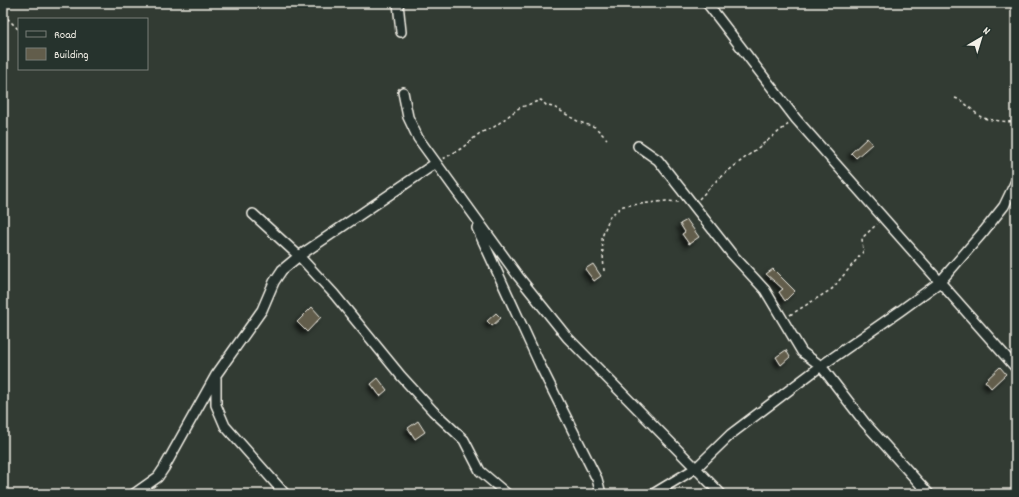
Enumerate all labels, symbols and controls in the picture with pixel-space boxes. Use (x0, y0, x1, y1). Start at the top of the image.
legend (18, 18, 148, 70)
north arrow (961, 18, 1001, 58)
text: N (979, 24, 993, 40)
text: Road (54, 27, 76, 44)
text: Building (54, 47, 89, 64)

